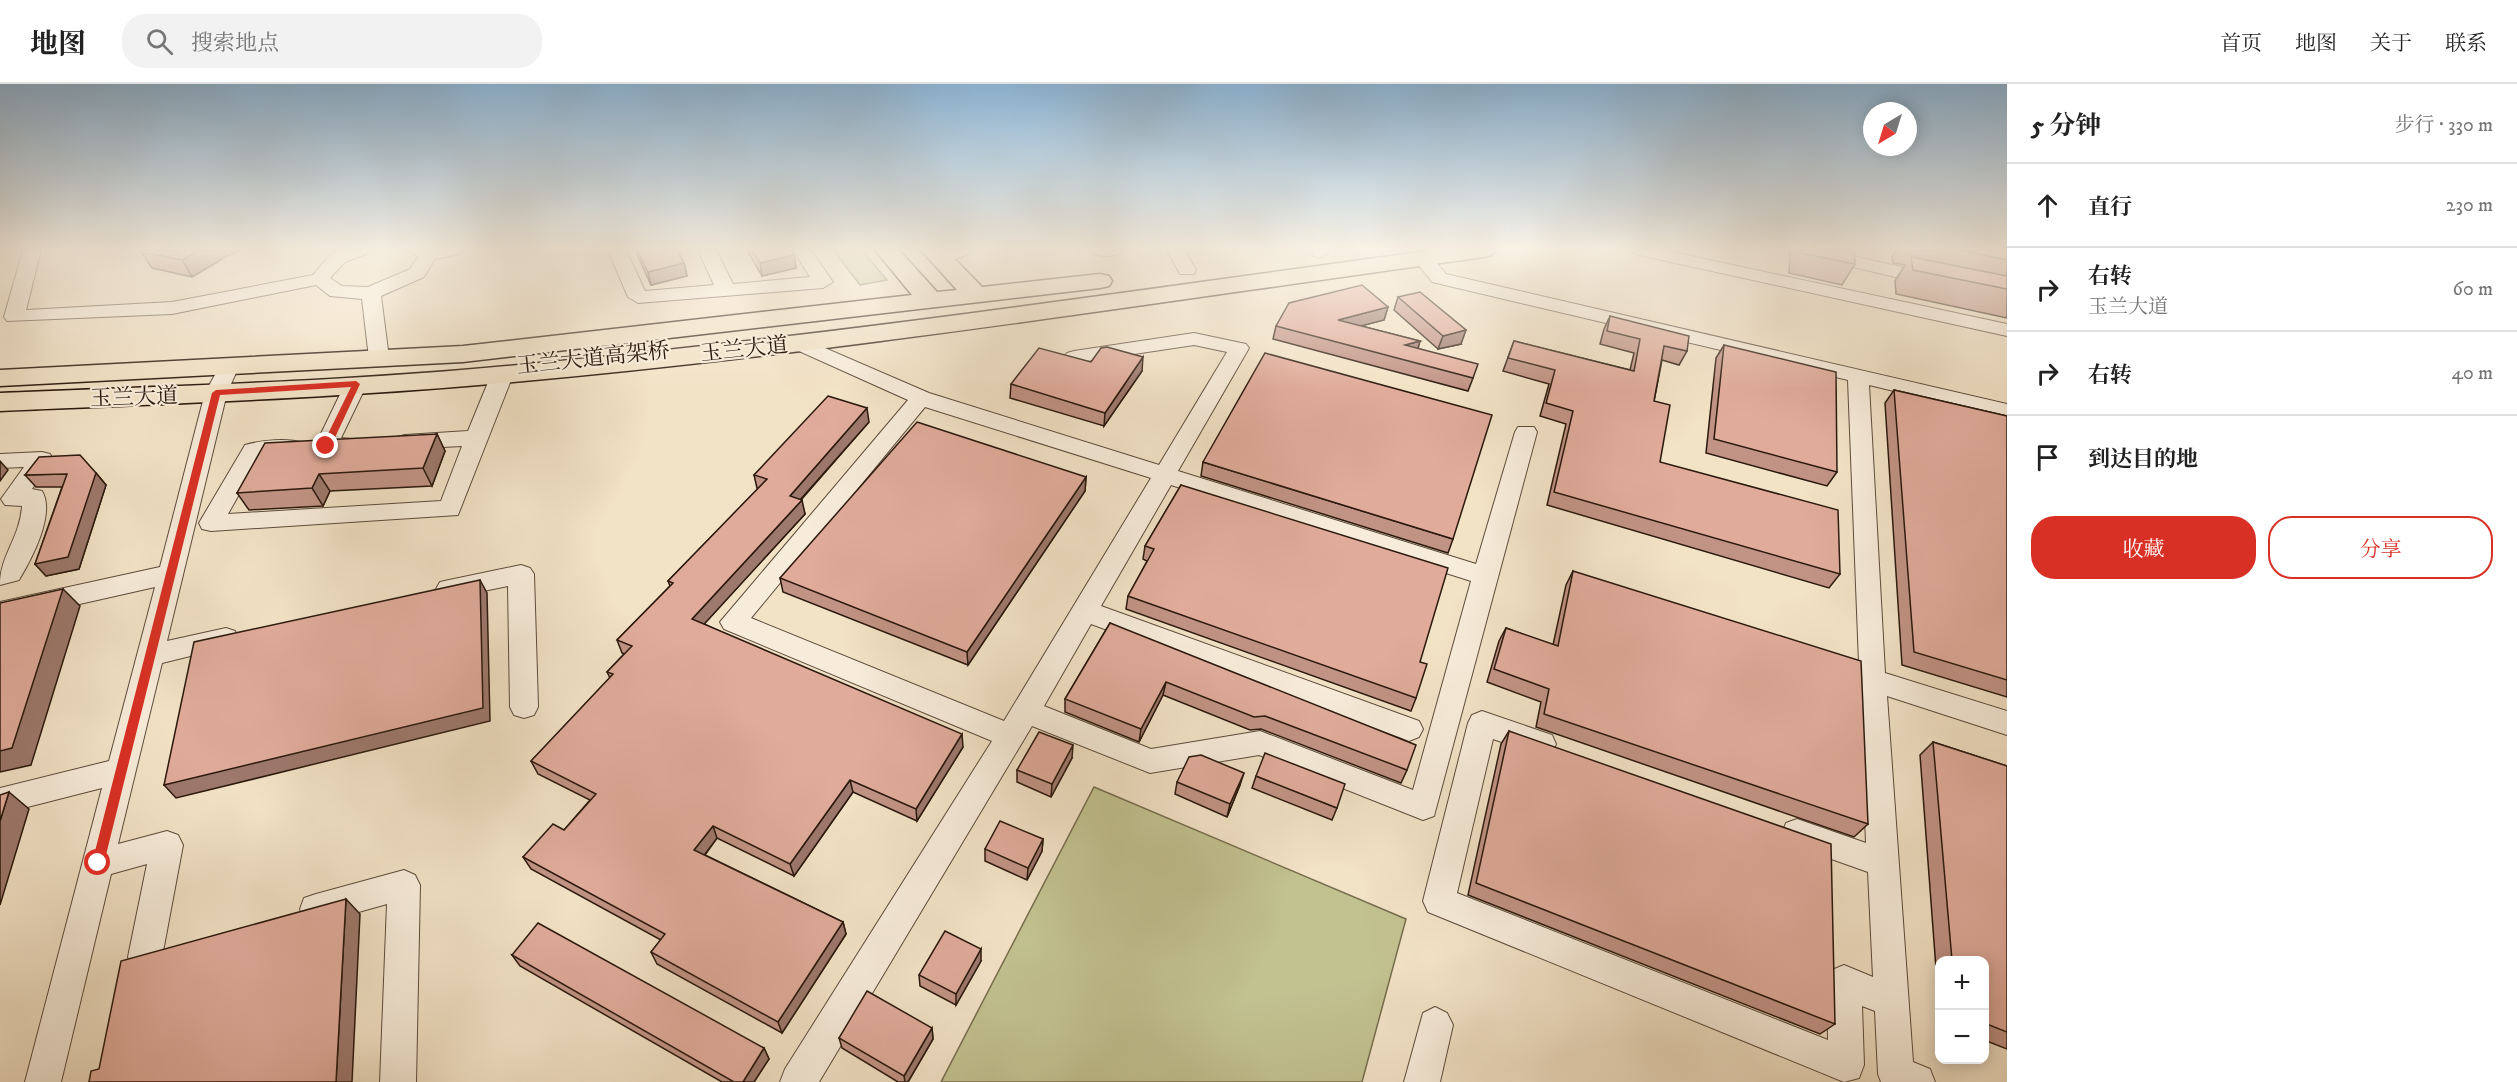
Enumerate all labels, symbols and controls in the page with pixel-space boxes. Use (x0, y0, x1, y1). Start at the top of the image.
search box (122, 14, 542, 68)
icon: search (143, 25, 176, 58)
text: 地图 (30, 27, 86, 62)
text: 搜索地点 (191, 30, 279, 57)
text: 首页 (2220, 31, 2262, 57)
text: 地图 (2295, 31, 2337, 57)
text: 关于 (2370, 31, 2412, 57)
text: 联系 (2445, 31, 2487, 57)
north arrow (1863, 102, 1917, 156)
text: 5 分钟 (2031, 110, 2102, 143)
text: 步行 · 330 m (2395, 113, 2493, 138)
icon: ahead (2031, 189, 2064, 222)
text: 230 m (2446, 193, 2493, 218)
text: 直行 (2088, 194, 2132, 221)
text: 右转 (2088, 263, 2132, 290)
icon: right (2031, 273, 2064, 306)
text: 60 m (2453, 277, 2493, 302)
text: 玉兰大道 (2088, 295, 2168, 320)
street label: 玉兰大道 (699, 331, 789, 368)
street label: 玉兰大道高架桥 (515, 337, 671, 380)
icon: right (2031, 357, 2064, 390)
text: 40 m (2451, 361, 2493, 386)
text: 右转 (2088, 362, 2132, 389)
street label: 玉兰大道 (90, 382, 179, 413)
route end (312, 432, 338, 458)
icon: arrive (2031, 441, 2064, 474)
text: 到达目的地 (2088, 446, 2198, 473)
button: 收藏 (2031, 516, 2256, 579)
button: 分享 (2268, 516, 2493, 579)
route start (84, 849, 110, 875)
map controls (1935, 956, 1989, 1064)
button: + (1935, 956, 1989, 1010)
button: − (1935, 1010, 1989, 1064)

